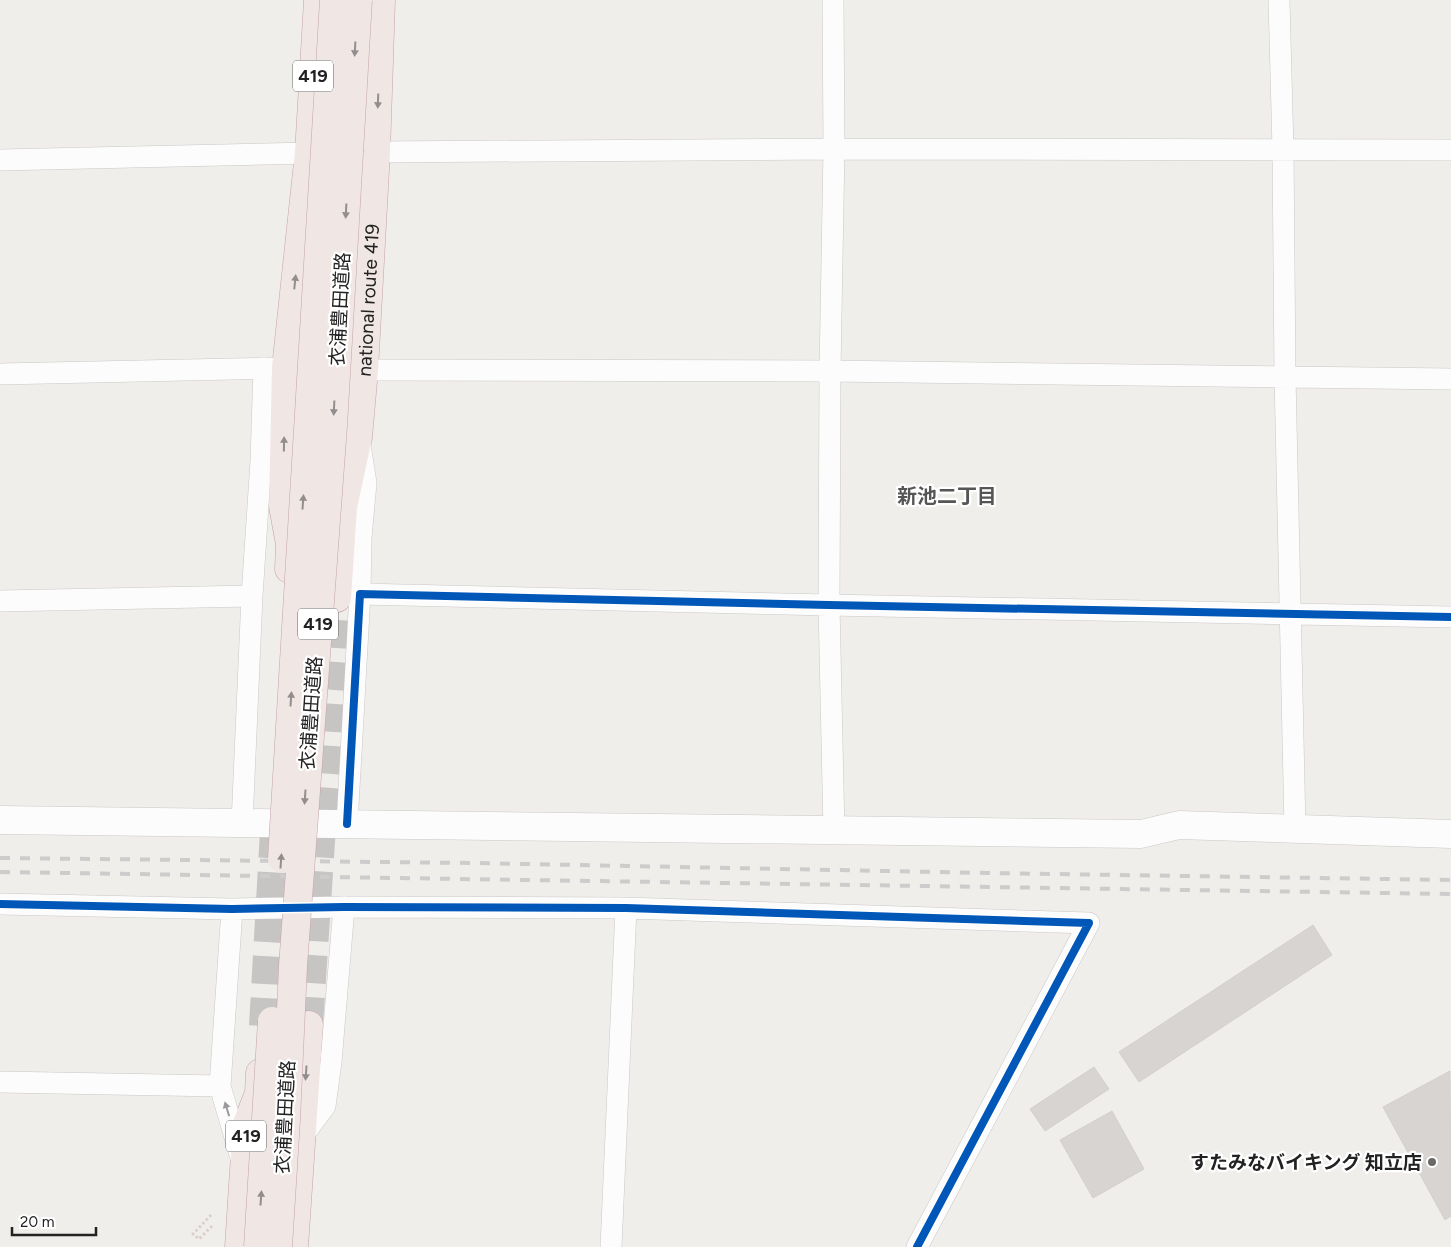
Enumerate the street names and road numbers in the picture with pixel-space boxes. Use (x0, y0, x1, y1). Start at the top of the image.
road number: 419 (293, 60, 333, 92)
street label: national route 419 (352, 223, 384, 377)
street label: 衣浦豊田道路 (326, 251, 354, 367)
road number: 419 (298, 608, 338, 640)
street label: 衣浦豊田道路 (296, 655, 326, 771)
street label: 衣浦豊田道路 (271, 1059, 299, 1175)
road number: 419 (226, 1120, 266, 1152)

